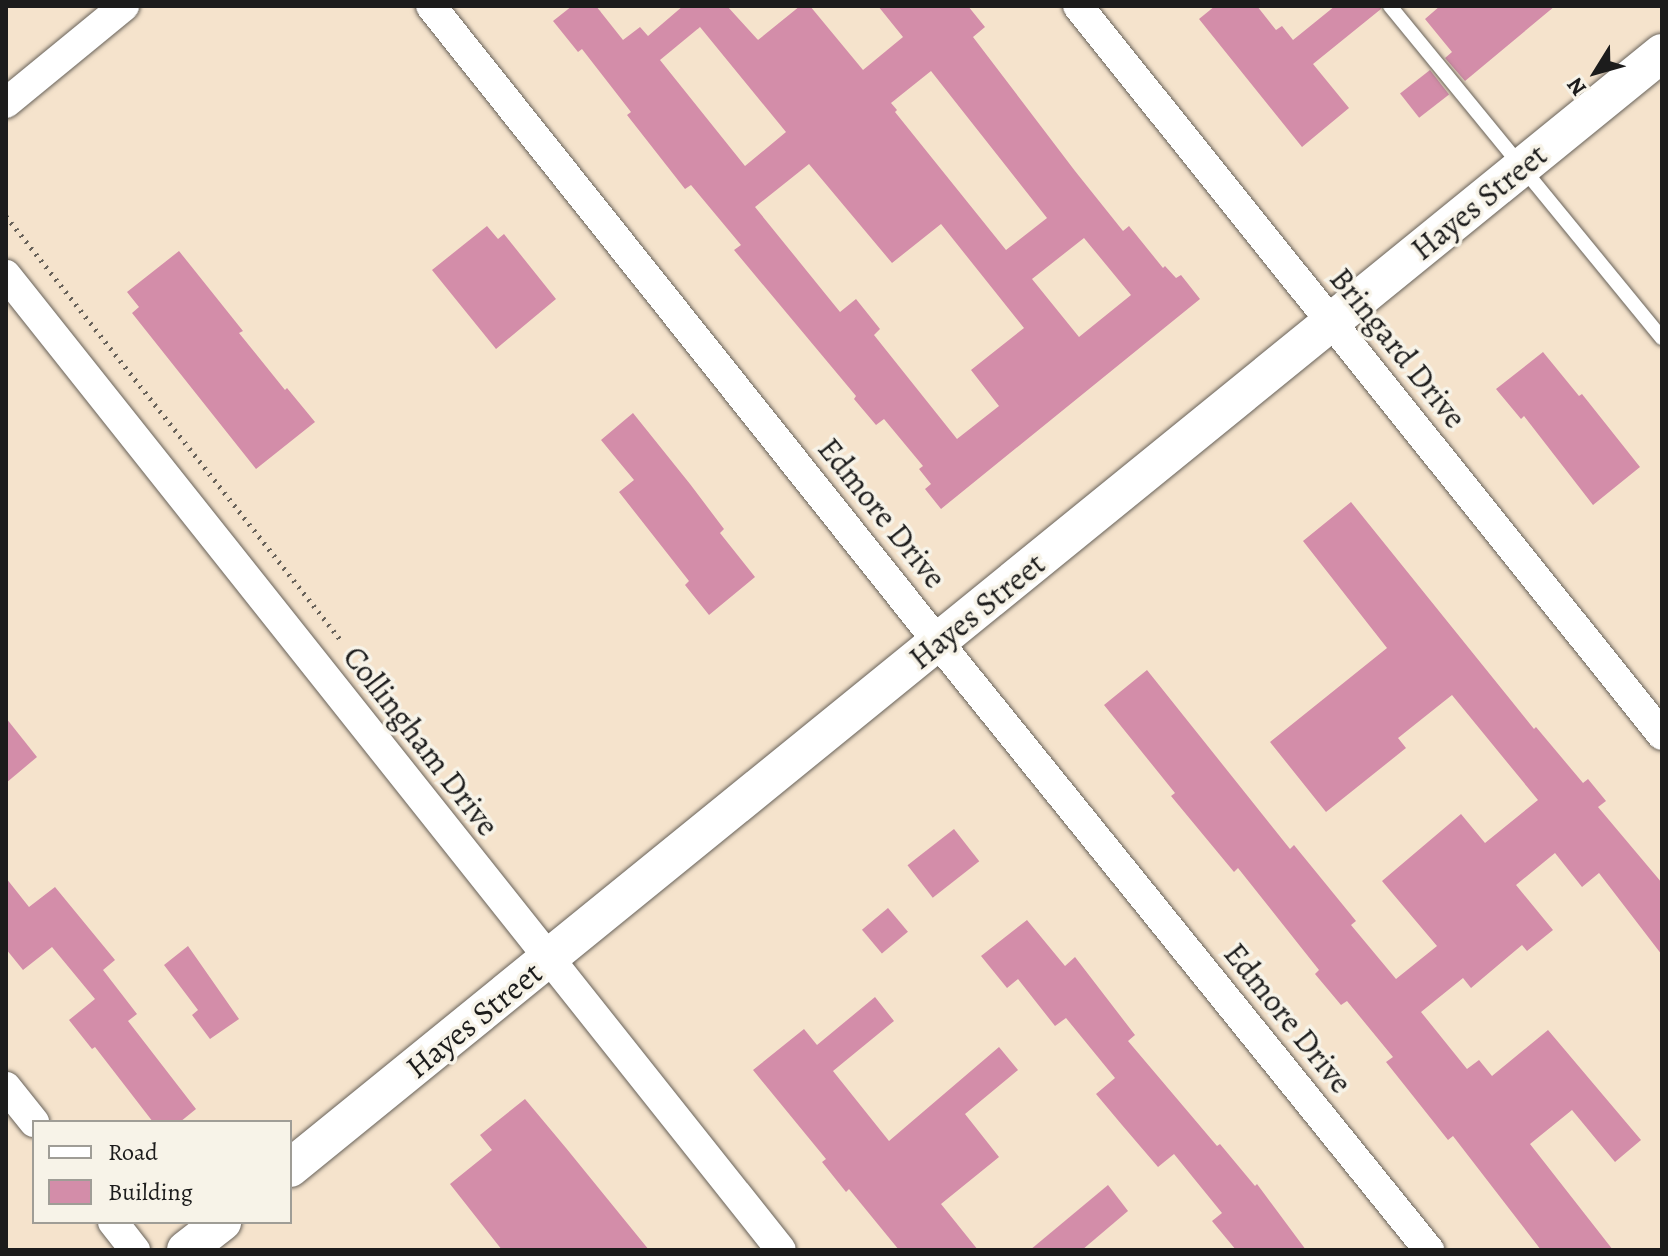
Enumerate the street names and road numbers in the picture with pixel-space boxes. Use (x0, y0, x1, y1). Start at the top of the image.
street label: Hayes Street (1403, 136, 1555, 268)
street label: Bringard Drive (1322, 260, 1474, 436)
street label: Edmore Drive (810, 430, 954, 596)
street label: Hayes Street (901, 545, 1053, 677)
street label: Collingham Drive (335, 638, 507, 844)
street label: Edmore Drive (1216, 935, 1360, 1101)
street label: Hayes Street (398, 954, 550, 1086)

